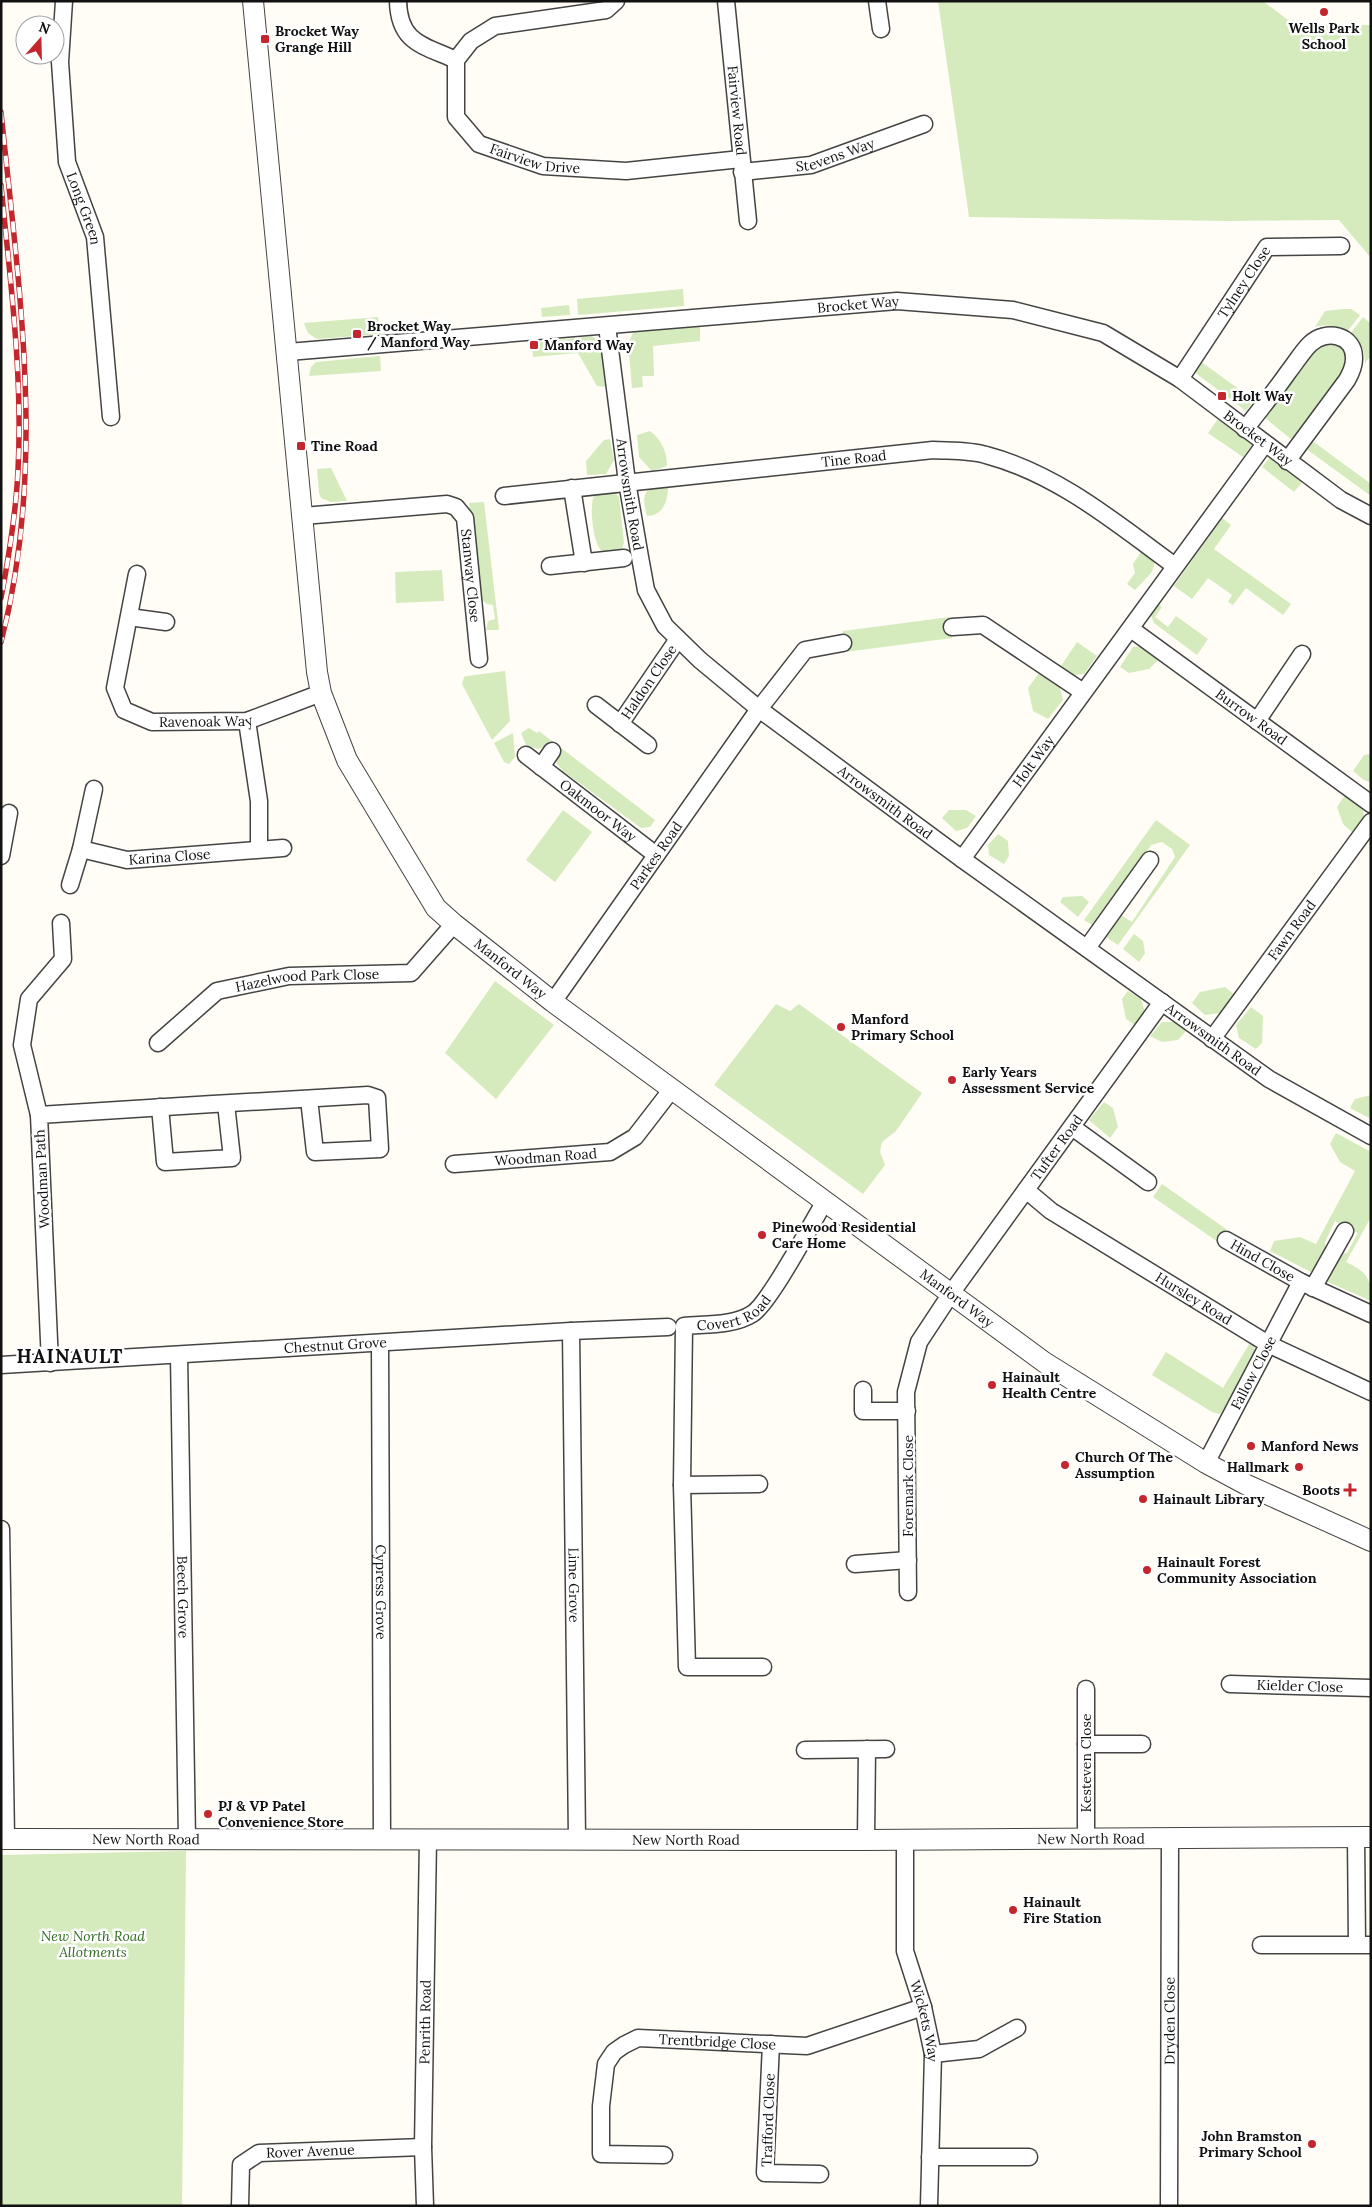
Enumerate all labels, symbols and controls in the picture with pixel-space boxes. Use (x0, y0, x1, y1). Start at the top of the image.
marker: Wells Park School (1318, 6, 1330, 18)
north arrow (15, 15, 65, 65)
text: N (36, 17, 53, 38)
place label: Wells Park School (1288, 19, 1360, 53)
place label: Brocket Way Grange Hill (275, 22, 359, 56)
marker: Brocket Way Grange Hill (259, 33, 271, 45)
street label: Fairview Road (723, 65, 750, 156)
street label: Stevens Way (795, 134, 877, 176)
street label: Fairview Drive (487, 139, 581, 177)
street label: Long Green (63, 170, 105, 246)
street label: Tylney Close (1213, 242, 1274, 322)
street label: Brocket Way (816, 292, 900, 317)
place label: Brocket Way / Manford Way (367, 317, 470, 351)
marker: Brocket Way / Manford Way (351, 328, 363, 340)
place label: Manford Way (544, 336, 634, 354)
marker: Manford Way (528, 339, 540, 351)
place label: Holt Way (1232, 387, 1293, 405)
marker: Holt Way (1216, 390, 1228, 402)
street label: Brocket Way (1220, 406, 1297, 470)
street label: Arrowsmith Road (612, 436, 648, 552)
place label: Tine Road (311, 437, 378, 455)
marker: Tine Road (295, 440, 307, 452)
street label: Tine Road (821, 446, 887, 471)
street label: Stanway Close (457, 528, 484, 624)
street label: Haldon Close (617, 641, 681, 723)
street label: Burrow Road (1212, 685, 1291, 749)
street label: Ravenoak Way (159, 710, 256, 731)
street label: Holt Way (1008, 731, 1059, 791)
street label: Arrowsmith Road (833, 761, 936, 843)
street label: Oakmoor Way (556, 775, 641, 846)
street label: Parkes Road (626, 818, 686, 893)
street label: Karina Close (128, 845, 212, 869)
street label: Fawn Road (1264, 897, 1320, 964)
street label: Manford Way (471, 934, 551, 1003)
street label: Hazelwood Park Close (234, 965, 380, 996)
street label: Arrowsmith Road (1161, 998, 1265, 1080)
place label: Manford Primary School (851, 1010, 955, 1044)
marker: Manford Primary School (835, 1021, 847, 1033)
place label: Early Years Assessment Service (962, 1063, 1095, 1097)
marker: Early Years Assessment Service (946, 1074, 958, 1086)
street label: Tufter Road (1027, 1111, 1087, 1184)
street label: Woodman Path (30, 1129, 54, 1229)
street label: Woodman Road (494, 1144, 598, 1170)
place label: Pinewood Residential Care Home (772, 1218, 917, 1252)
marker: Pinewood Residential Care Home (756, 1229, 768, 1241)
street label: Hind Close (1227, 1235, 1298, 1286)
street label: Manford Way (916, 1265, 998, 1332)
street label: Hursley Road (1152, 1268, 1235, 1329)
street label: Covert Road (696, 1291, 775, 1334)
street label: Fallow Close (1227, 1332, 1280, 1413)
street label: Chestnut Grove (283, 1333, 388, 1357)
district label: HAINAULT (17, 1344, 123, 1368)
place label: Hainault Health Centre (1002, 1368, 1097, 1402)
marker: Hainault Health Centre (986, 1379, 998, 1391)
street label: Foremark Close (899, 1435, 917, 1537)
place label: Manford News (1261, 1437, 1359, 1455)
marker: Manford News (1245, 1440, 1257, 1452)
place label: Church Of The Assumption (1075, 1448, 1174, 1482)
place label: Hallmark (1227, 1458, 1290, 1476)
marker: Church Of The Assumption (1059, 1459, 1071, 1471)
marker: Hallmark (1293, 1461, 1305, 1473)
place label: Boots (1302, 1481, 1340, 1499)
marker: Boots (1344, 1484, 1356, 1496)
place label: Hainault Library (1153, 1490, 1265, 1508)
marker: Hainault Library (1137, 1493, 1149, 1505)
street label: Cypress Grove (372, 1544, 390, 1640)
street label: Lime Grove (565, 1547, 583, 1623)
place label: Hainault Forest Community Association (1157, 1553, 1317, 1587)
street label: Beech Grove (173, 1555, 193, 1639)
marker: Hainault Forest Community Association (1141, 1564, 1153, 1576)
street label: Kielder Close (1256, 1676, 1344, 1696)
street label: Kesteven Close (1077, 1713, 1095, 1812)
place label: PJ & VP Patel Convenience Store (218, 1797, 344, 1831)
marker: PJ & VP Patel Convenience Store (202, 1808, 214, 1820)
street label: New North Road (1037, 1829, 1145, 1848)
street label: New North Road (92, 1830, 200, 1848)
street label: New North Road (632, 1831, 740, 1849)
place label: Hainault Fire Station (1023, 1893, 1102, 1927)
marker: Hainault Fire Station (1007, 1904, 1019, 1916)
park label: New North Road Allotments (41, 1927, 145, 1961)
street label: Dryden Close (1160, 1977, 1179, 2065)
street label: Wickets Way (906, 1978, 942, 2063)
street label: Penrith Road (415, 1980, 435, 2065)
street label: Trentbridge Close (658, 2030, 777, 2054)
street label: Trafford Close (757, 2073, 779, 2167)
place label: John Bramston Primary School (1199, 2127, 1303, 2161)
marker: John Bramston Primary School (1306, 2138, 1318, 2150)
street label: Rover Avenue (266, 2140, 355, 2162)

